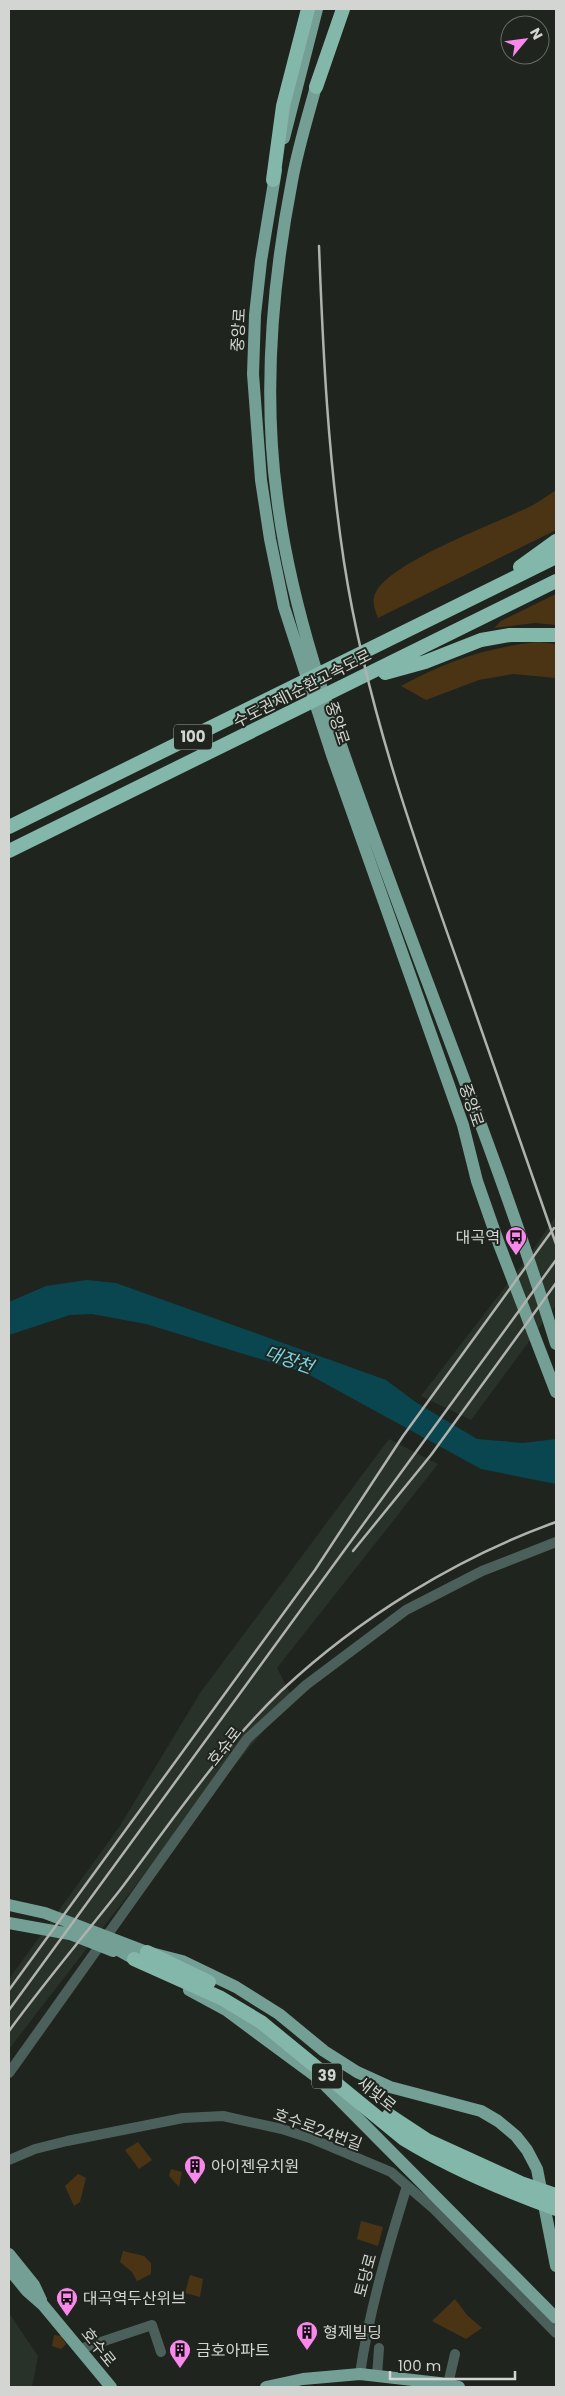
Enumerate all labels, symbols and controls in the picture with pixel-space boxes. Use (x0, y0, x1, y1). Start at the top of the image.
north arrow (500, 15, 550, 65)
text: N (525, 24, 548, 43)
street label: 중앙로 (226, 307, 251, 353)
street label: 수도권제1순환고속도로 (229, 643, 376, 733)
street label: 중앙로 (320, 699, 355, 748)
road number: 100 (174, 724, 212, 750)
street label: 중앙로 (453, 1081, 490, 1130)
bus stop icon: 대곡역 (504, 1225, 528, 1256)
place label: 대곡역 (456, 1226, 500, 1249)
water label: 대장천 (262, 1340, 319, 1380)
street label: 호수로 (202, 1722, 247, 1771)
road number: 39 (312, 2064, 342, 2088)
street label: 새빛로 (352, 2072, 401, 2117)
street label: 호수로24번길 (270, 2103, 365, 2156)
building icon: 아이젠유치원 (183, 2154, 207, 2185)
place label: 아이젠유치원 (211, 2155, 299, 2178)
street label: 토당로 (349, 2251, 382, 2299)
bus stop icon: 대곡역두산위브 (55, 2286, 79, 2317)
place label: 대곡역두산위브 (83, 2287, 186, 2310)
building icon: 형제빌딩 (295, 2320, 319, 2351)
place label: 형제빌딩 (323, 2321, 382, 2344)
street label: 호수로 (76, 2323, 122, 2372)
building icon: 금호아파트 (168, 2338, 192, 2369)
place label: 금호아파트 (196, 2339, 270, 2362)
scale bar (390, 2348, 515, 2380)
text: 100 m (398, 2355, 441, 2376)

